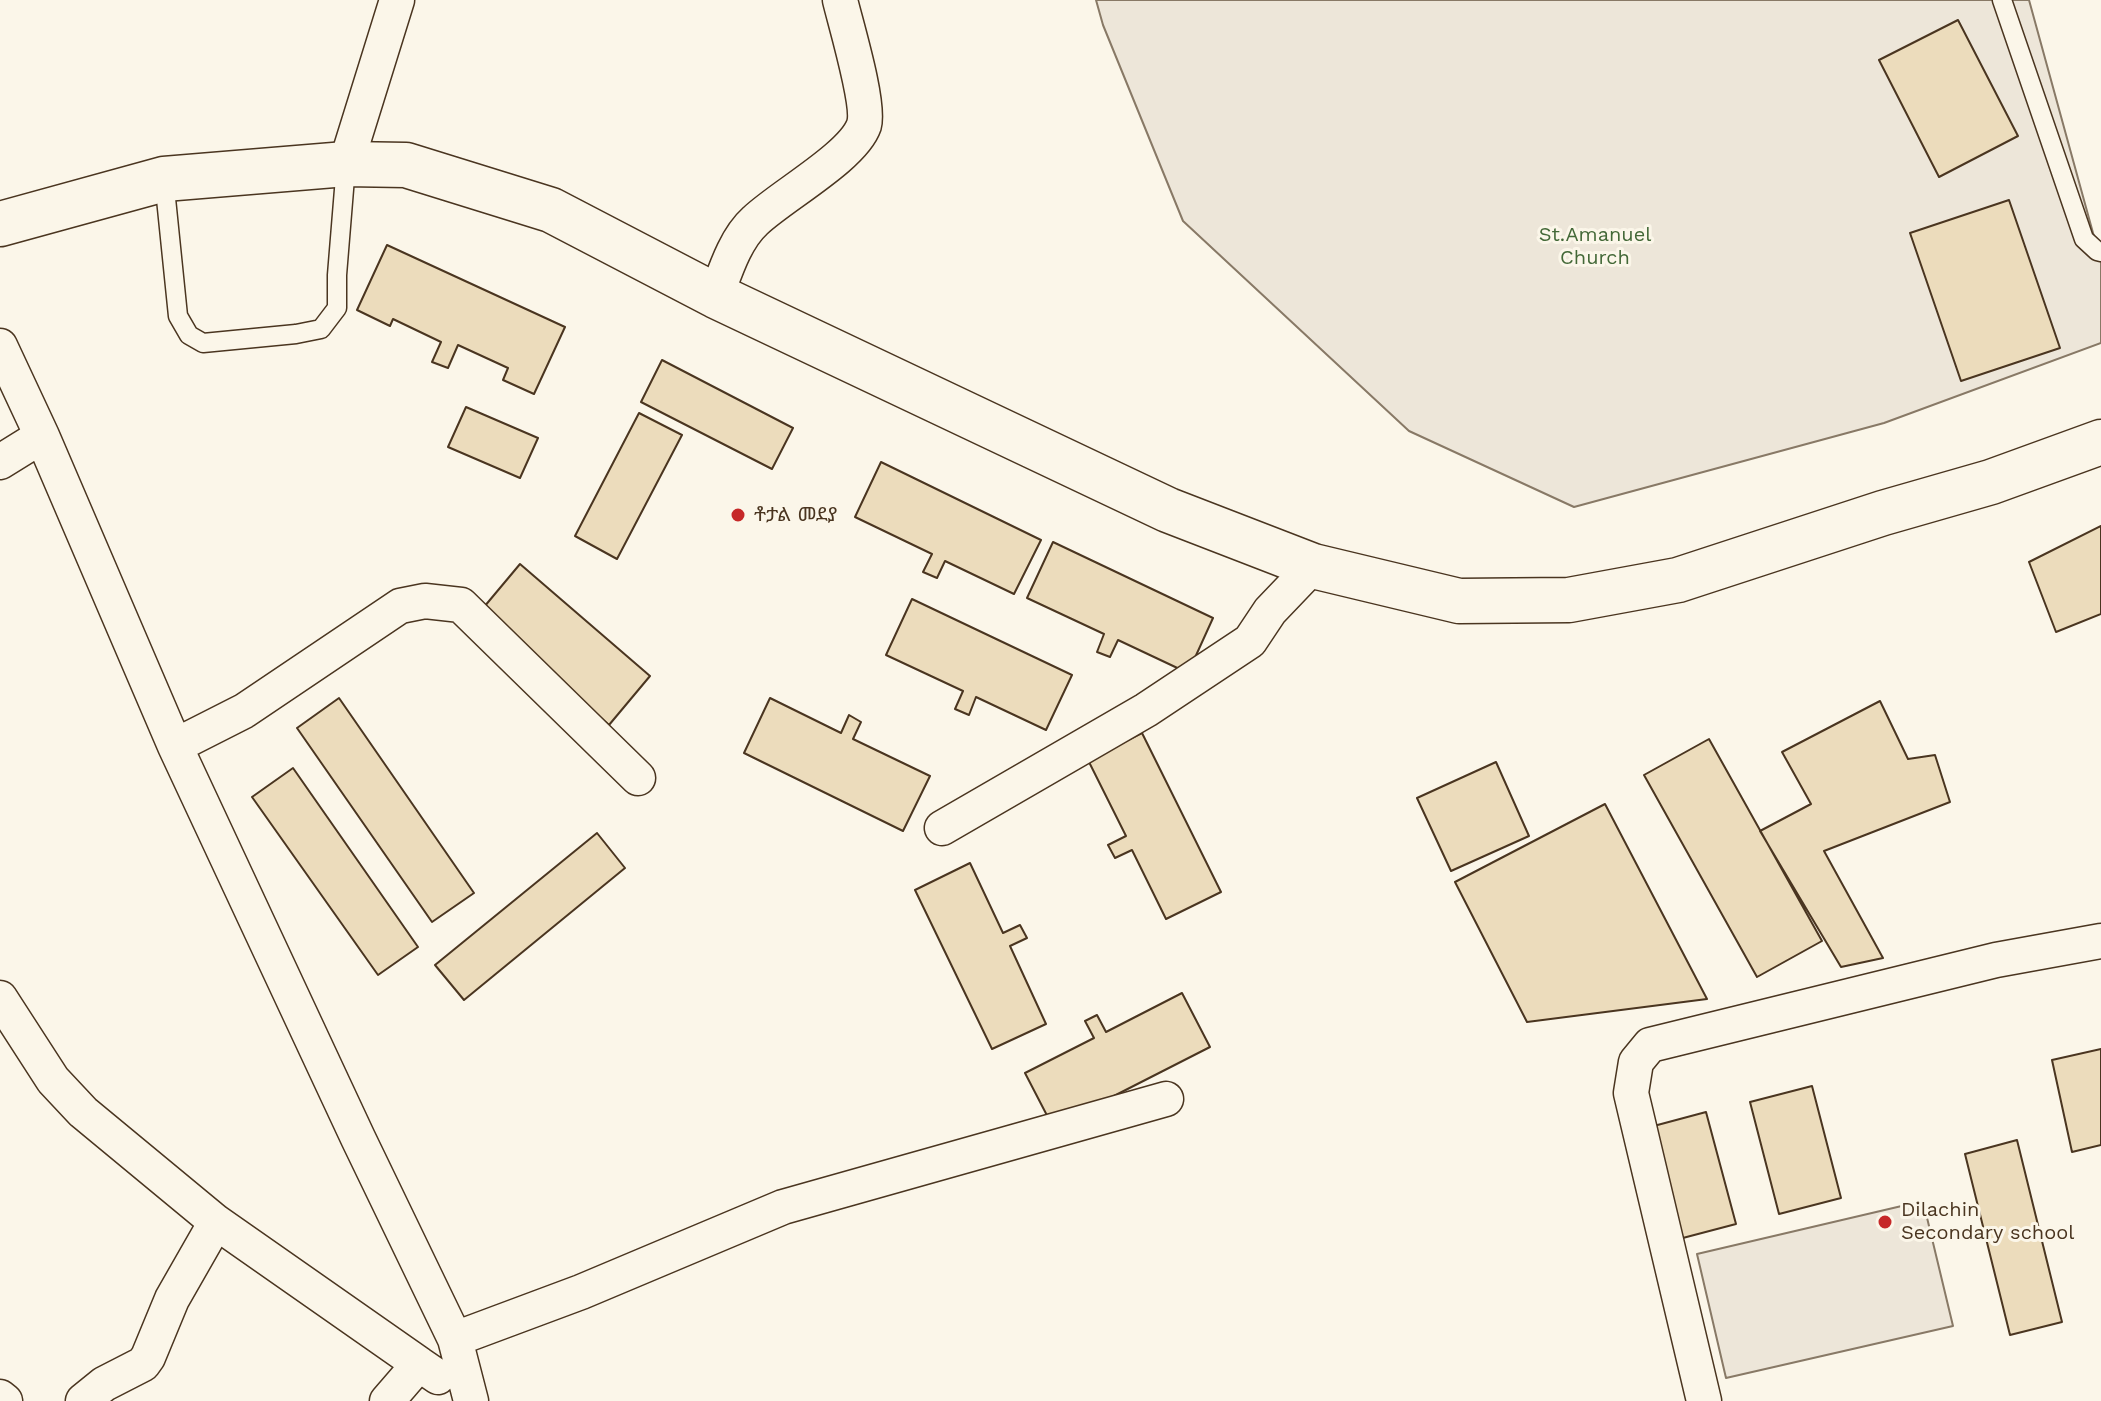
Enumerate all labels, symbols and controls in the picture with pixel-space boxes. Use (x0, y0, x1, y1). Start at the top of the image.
park label: St.Amanuel Church (1539, 223, 1651, 270)
place label: ቶታል መደያ (754, 503, 837, 527)
marker: ቶታል መደያ (729, 506, 747, 524)
place label: Dilachin Secondary school (1901, 1198, 2074, 1245)
marker: Dilachin Secondary school (1876, 1213, 1894, 1231)

